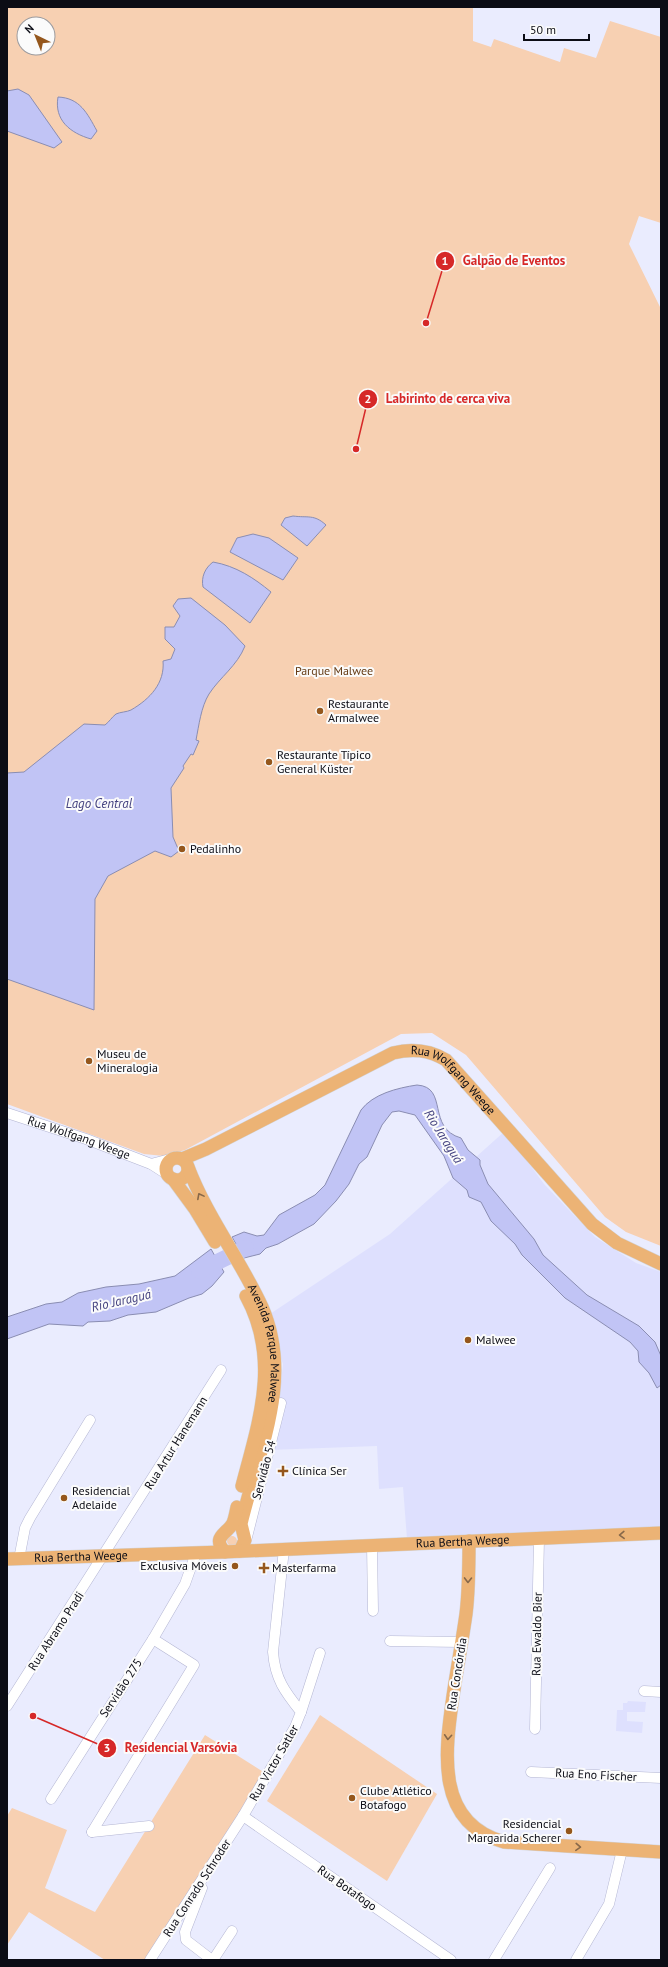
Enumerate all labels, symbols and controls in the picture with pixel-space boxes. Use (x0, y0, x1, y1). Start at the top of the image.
north arrow (16, 16, 56, 56)
scale bar (524, 16, 589, 42)
text: N (22, 21, 37, 36)
text: 50 m (530, 22, 556, 37)
callout: Galpão de Eventos (435, 248, 573, 273)
text: Galpão de Eventos (463, 252, 566, 269)
text: 1 (442, 253, 448, 268)
callout: Labirinto de cerca viva (358, 386, 519, 411)
text: Labirinto de cerca viva (386, 390, 510, 407)
text: 2 (365, 391, 371, 406)
park label: Parque Malwee (295, 663, 373, 678)
place label: Restaurante Armalwee (328, 696, 389, 725)
marker: Restaurante Armalwee (315, 706, 325, 716)
place label: Restaurante Típico General Küster (277, 747, 371, 776)
marker: Restaurante Típico General Küster (264, 757, 274, 767)
water label: Lago Central (66, 795, 133, 812)
place label: Pedalinho (190, 841, 241, 856)
marker: Pedalinho (177, 844, 187, 854)
street label: Rua Wolfgang Weege (411, 1042, 499, 1118)
place label: Museu de Mineralogia (97, 1046, 158, 1075)
marker: Museu de Mineralogia (84, 1056, 94, 1066)
water label: Rio Jaraguá (420, 1106, 467, 1167)
street label: Rua Wolfgang Weege (26, 1112, 133, 1162)
one-way arrow (198, 1193, 205, 1200)
street label: Avenida Parque Malwee (245, 1281, 283, 1404)
water label: Rio Jaraguá (90, 1285, 153, 1316)
place label: Malwee (476, 1332, 516, 1347)
marker: Malwee (463, 1335, 473, 1345)
street label: Rua Artur Hanemann (141, 1393, 210, 1492)
street label: Servidão 54 (248, 1438, 279, 1501)
place label: Clínica Ser (292, 1463, 346, 1478)
marker: Clínica Ser (277, 1465, 289, 1477)
place label: Residencial Adelaide (72, 1483, 131, 1512)
marker: Residencial Adelaide (59, 1493, 69, 1503)
one-way arrow (619, 1531, 625, 1539)
street label: Rua Bertha Weege (415, 1532, 510, 1551)
street label: Rua Bertha Weege (34, 1547, 128, 1565)
place label: Exclusiva Móveis (140, 1558, 227, 1573)
place label: Masterfarma (272, 1560, 336, 1575)
marker: Exclusiva Móveis (230, 1561, 240, 1571)
marker: Masterfarma (259, 1563, 269, 1573)
one-way arrow (464, 1577, 472, 1583)
street label: Rua Abramo Pradi (24, 1588, 87, 1673)
street label: Rua Ewaldo Bier (528, 1592, 545, 1676)
street label: Rua Concórdia (443, 1636, 470, 1711)
street label: Servidão 275 (96, 1655, 145, 1720)
street label: Rua Victor Satler (246, 1722, 301, 1804)
one-way arrow (443, 1734, 452, 1740)
callout: Residencial Varsóvia (97, 1735, 246, 1760)
text: Residencial Varsóvia (125, 1739, 237, 1756)
text: 3 (104, 1740, 110, 1755)
street label: Rua Eno Fischer (555, 1765, 637, 1784)
place label: Clube Atlético Botafogo (360, 1783, 432, 1812)
marker: Clube Atlético Botafogo (347, 1793, 357, 1803)
place label: Residencial Margarida Scherer (467, 1816, 561, 1845)
marker: Residencial Margarida Scherer (564, 1826, 574, 1836)
street label: Rua Conrado Schroder (159, 1836, 234, 1939)
one-way arrow (575, 1843, 581, 1852)
street label: Rua Botafogo (315, 1862, 380, 1914)

